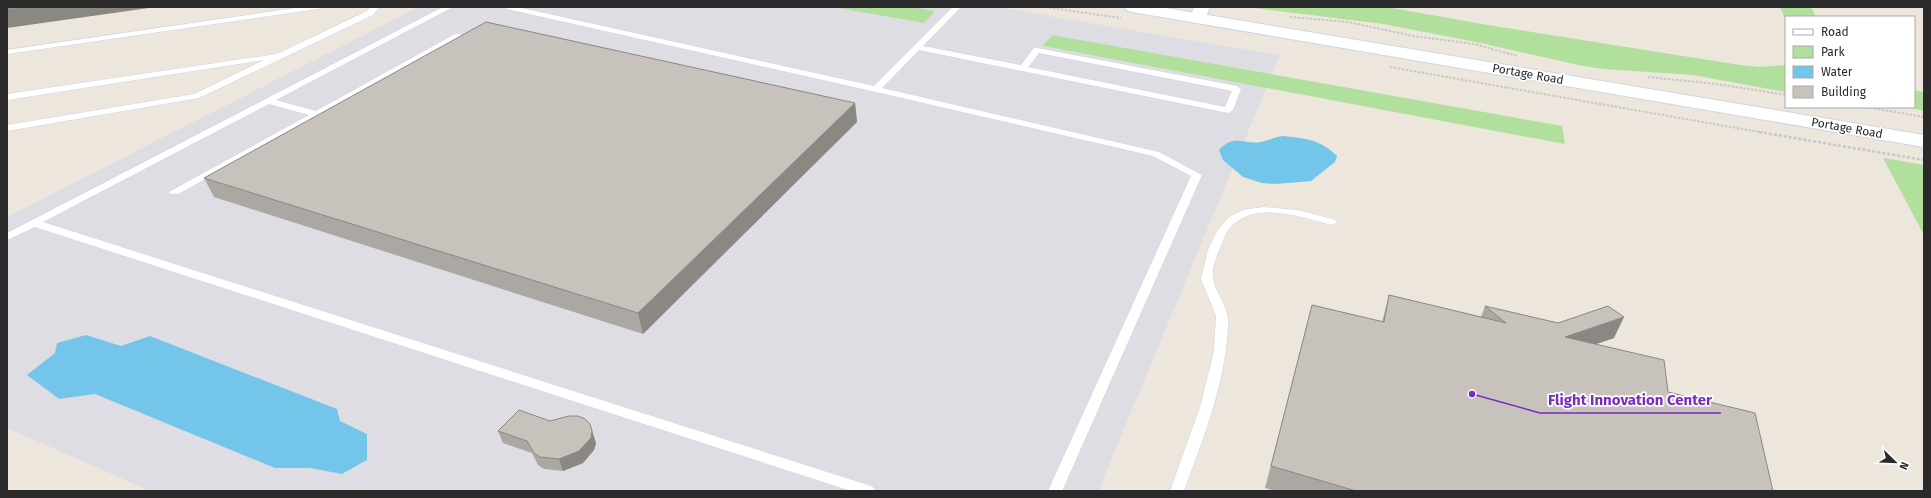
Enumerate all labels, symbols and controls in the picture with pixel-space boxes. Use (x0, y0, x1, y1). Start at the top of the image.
legend (1785, 16, 1915, 108)
text: Road (1821, 25, 1849, 39)
text: Park (1821, 45, 1845, 59)
street label: Portage Road (1491, 61, 1565, 87)
text: Water (1821, 65, 1853, 79)
text: Building (1821, 85, 1867, 99)
street label: Portage Road (1810, 115, 1884, 141)
callout: Flight Innovation Center (1540, 386, 1721, 413)
text: Flight Innovation Center (1548, 391, 1713, 409)
north arrow (1875, 442, 1915, 482)
text: N (1896, 460, 1911, 472)

